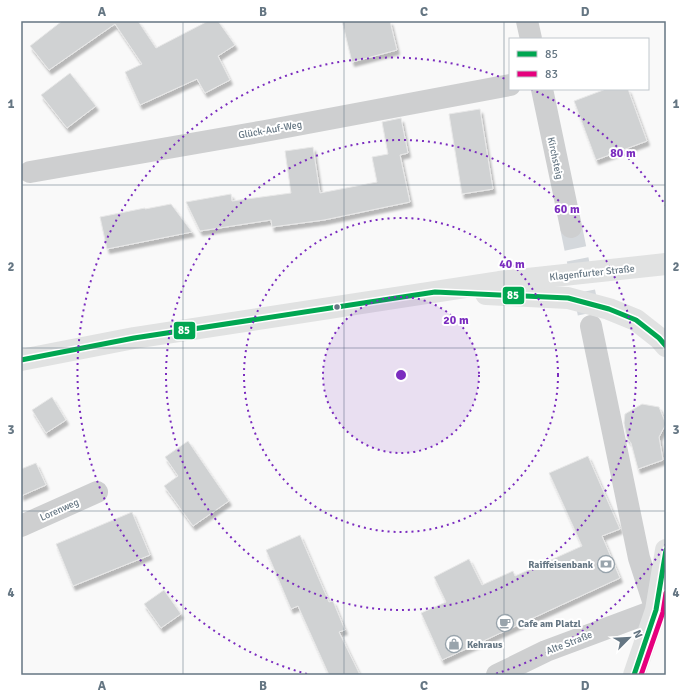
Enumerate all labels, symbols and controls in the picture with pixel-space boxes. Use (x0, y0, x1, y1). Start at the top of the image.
text: A (98, 4, 107, 20)
text: B (259, 4, 267, 20)
text: C (420, 4, 428, 20)
text: D (581, 4, 590, 20)
legend (509, 38, 649, 90)
text: 85 (545, 47, 558, 62)
text: 83 (545, 67, 558, 82)
text: 1 (7, 96, 15, 112)
text: 1 (672, 96, 680, 112)
street label: Glück-Auf-Weg (237, 118, 303, 141)
street label: Kirchsteig (545, 136, 565, 181)
text: 80 m (610, 146, 636, 161)
text: 60 m (554, 202, 580, 217)
text: 40 m (499, 257, 525, 272)
text: 2 (7, 259, 15, 275)
text: 2 (672, 259, 680, 275)
street label: Klagenfurter Straße (549, 263, 635, 283)
line badge: 85 (502, 286, 525, 305)
text: 85 (507, 289, 519, 302)
unlabelled marker (332, 302, 342, 312)
text: 20 m (443, 313, 469, 328)
line badge: 85 (173, 321, 196, 340)
text: 85 (178, 324, 190, 337)
centre of rings (394, 368, 408, 382)
text: 3 (7, 422, 15, 438)
text: 3 (672, 422, 680, 438)
street label: Lorenweg (38, 496, 81, 524)
bank icon: Raiffeisenbank (596, 554, 616, 574)
place label: Raiffeisenbank (528, 559, 594, 571)
text: 4 (7, 585, 15, 601)
text: 4 (672, 585, 680, 601)
cafe icon: Cafe am Platzl (495, 613, 515, 633)
place label: Cafe am Platzl (518, 618, 581, 630)
north arrow (609, 618, 649, 658)
text: N (630, 628, 645, 640)
street label: Alte Straße (545, 629, 594, 657)
shop icon: Kehraus (444, 634, 464, 654)
place label: Kehraus (467, 639, 503, 651)
text: A (98, 678, 107, 694)
text: B (259, 678, 267, 694)
text: C (420, 678, 428, 694)
text: D (581, 678, 590, 694)

